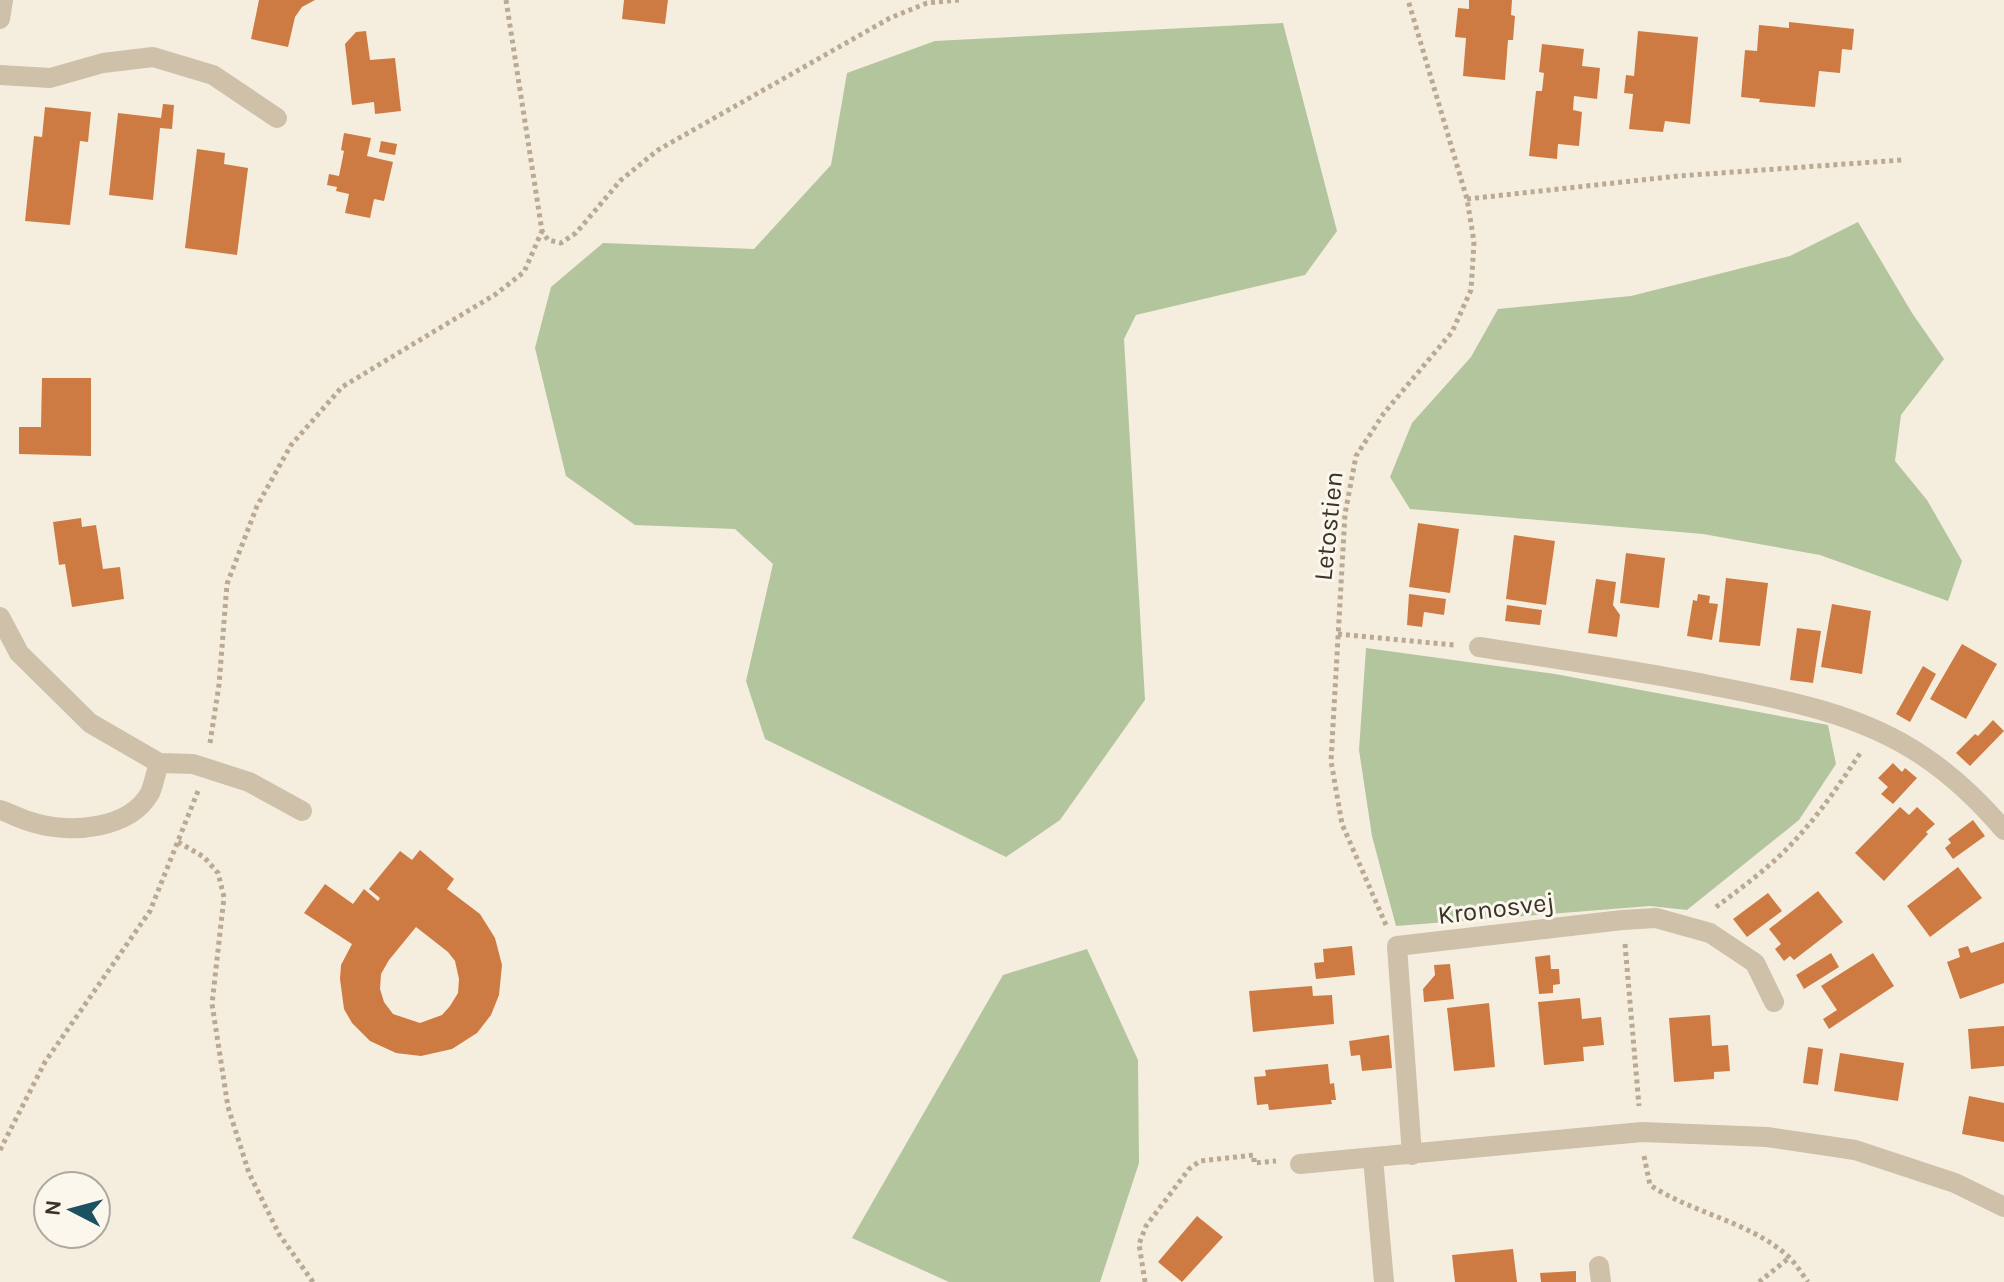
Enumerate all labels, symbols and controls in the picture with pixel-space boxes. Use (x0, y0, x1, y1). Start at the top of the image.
street label: Letostien (1307, 470, 1350, 582)
street label: Kronosvej (1436, 886, 1556, 931)
north arrow (32, 1170, 112, 1250)
text: N (39, 1199, 67, 1217)

